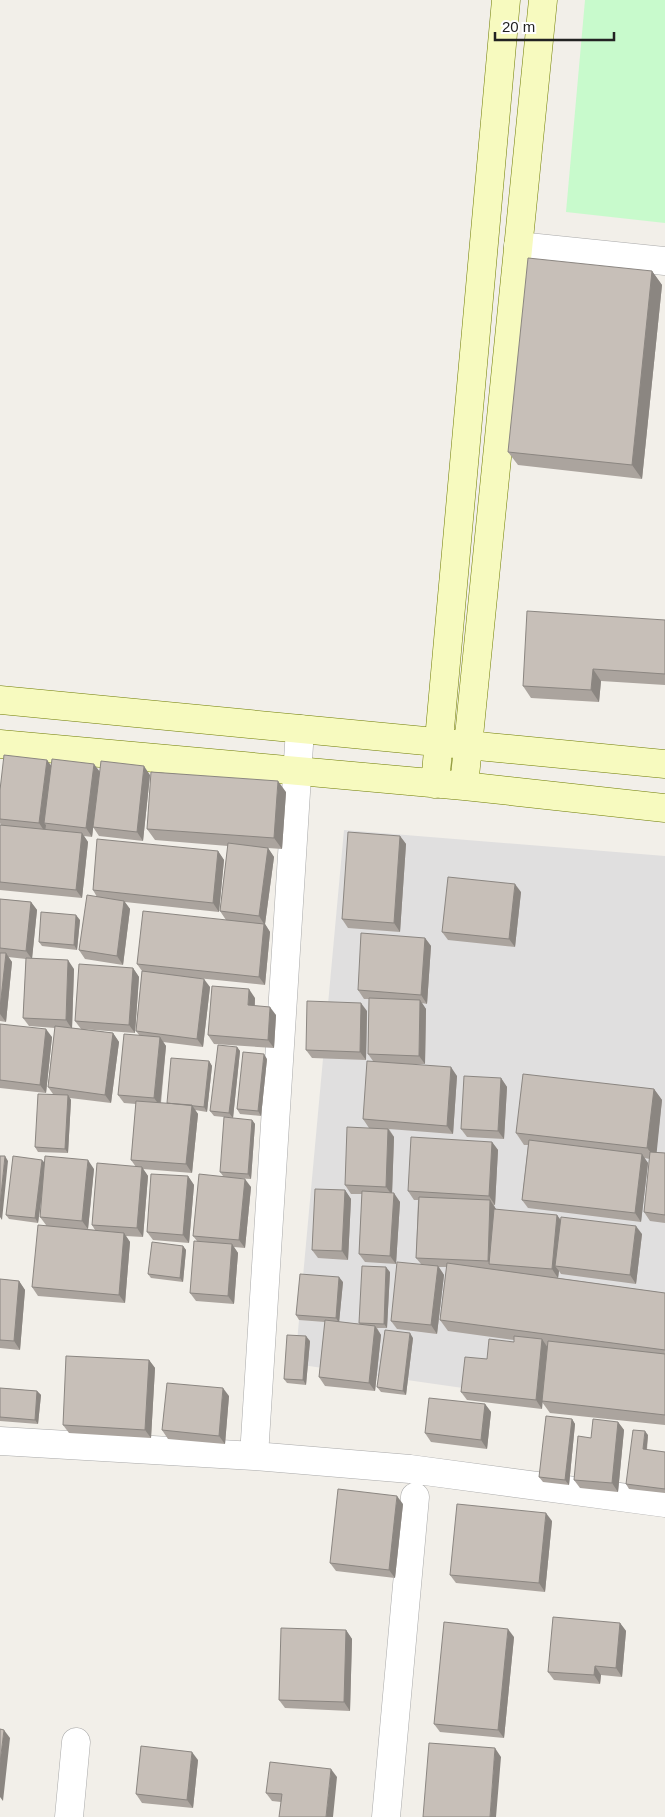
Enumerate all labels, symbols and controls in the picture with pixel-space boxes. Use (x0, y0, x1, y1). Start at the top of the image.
scale bar (495, 10, 614, 42)
text: 20 m (502, 18, 535, 35)

